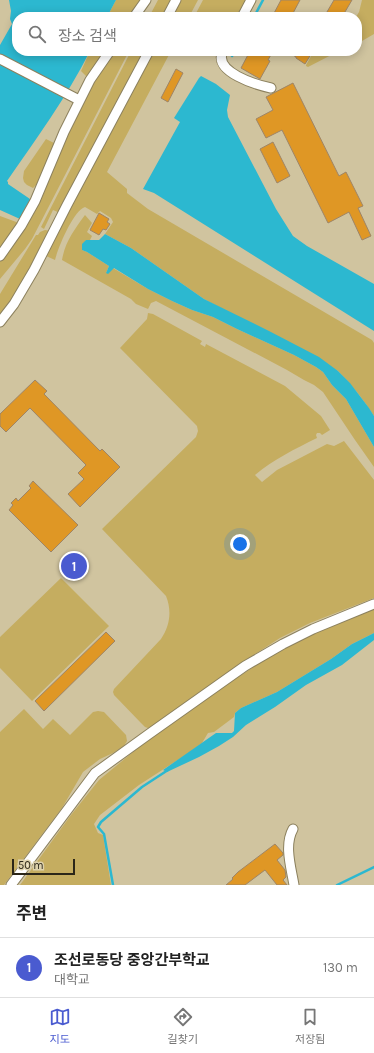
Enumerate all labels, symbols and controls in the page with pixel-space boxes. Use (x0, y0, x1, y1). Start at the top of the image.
search box (12, 12, 362, 56)
icon: search (26, 23, 48, 45)
text: 장소 검색 (58, 27, 117, 45)
your location (230, 534, 250, 554)
pin: 1 (61, 551, 87, 581)
scale bar (12, 857, 75, 876)
text: 50 m (18, 859, 44, 872)
text: 주변 (16, 903, 47, 923)
text: 조선로동당 중앙간부학교 (54, 951, 210, 969)
text: 1 (27, 960, 31, 975)
text: 130 m (323, 960, 358, 975)
text: 대학교 (54, 972, 90, 987)
tab: 지도 (49, 1006, 71, 1046)
tab: 길찾기 (168, 1006, 198, 1046)
tab: 저장됨 (295, 1006, 325, 1046)

